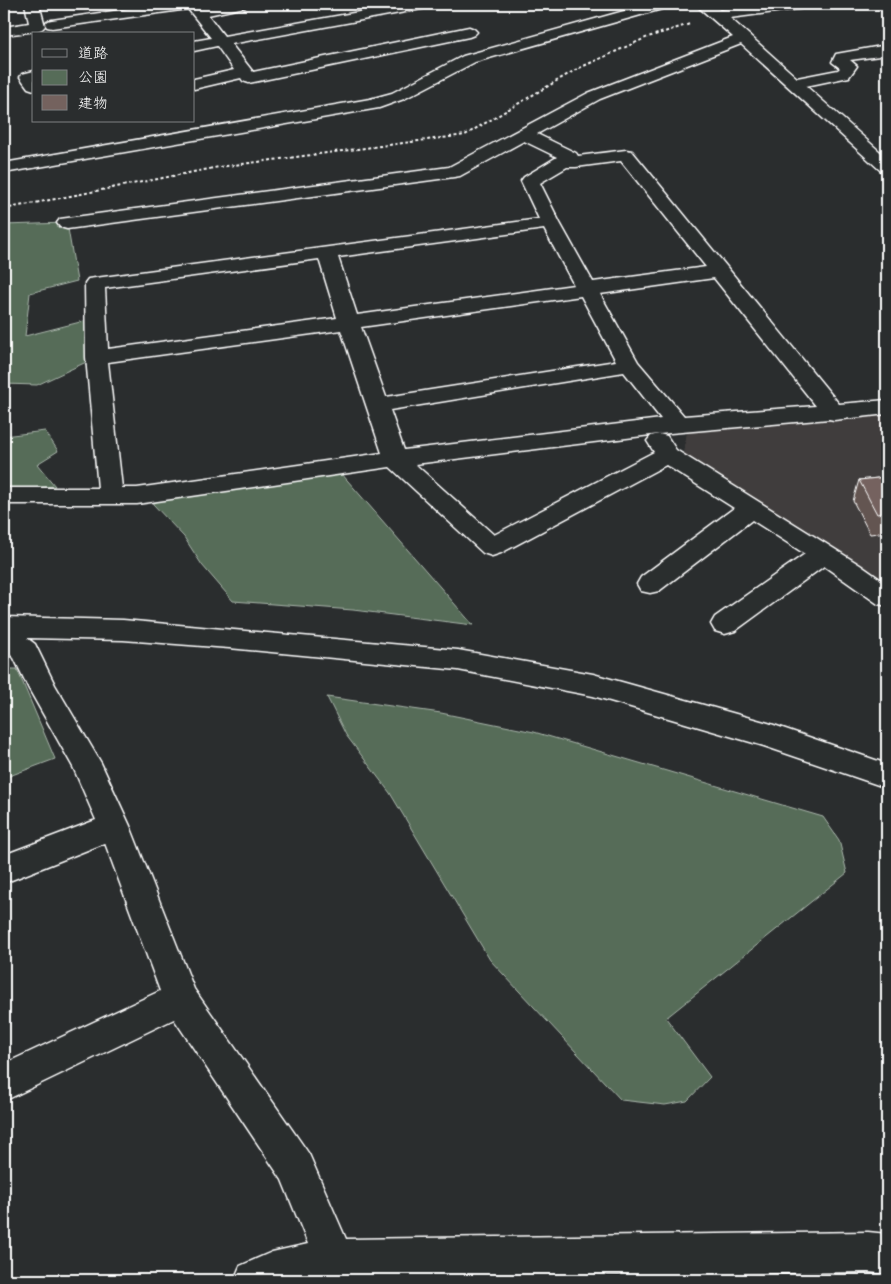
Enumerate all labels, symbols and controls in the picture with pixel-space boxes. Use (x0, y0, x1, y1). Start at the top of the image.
legend (32, 32, 195, 122)
text: 道路 (78, 42, 108, 62)
text: 公園 (78, 66, 108, 86)
text: 建物 (78, 92, 108, 112)

